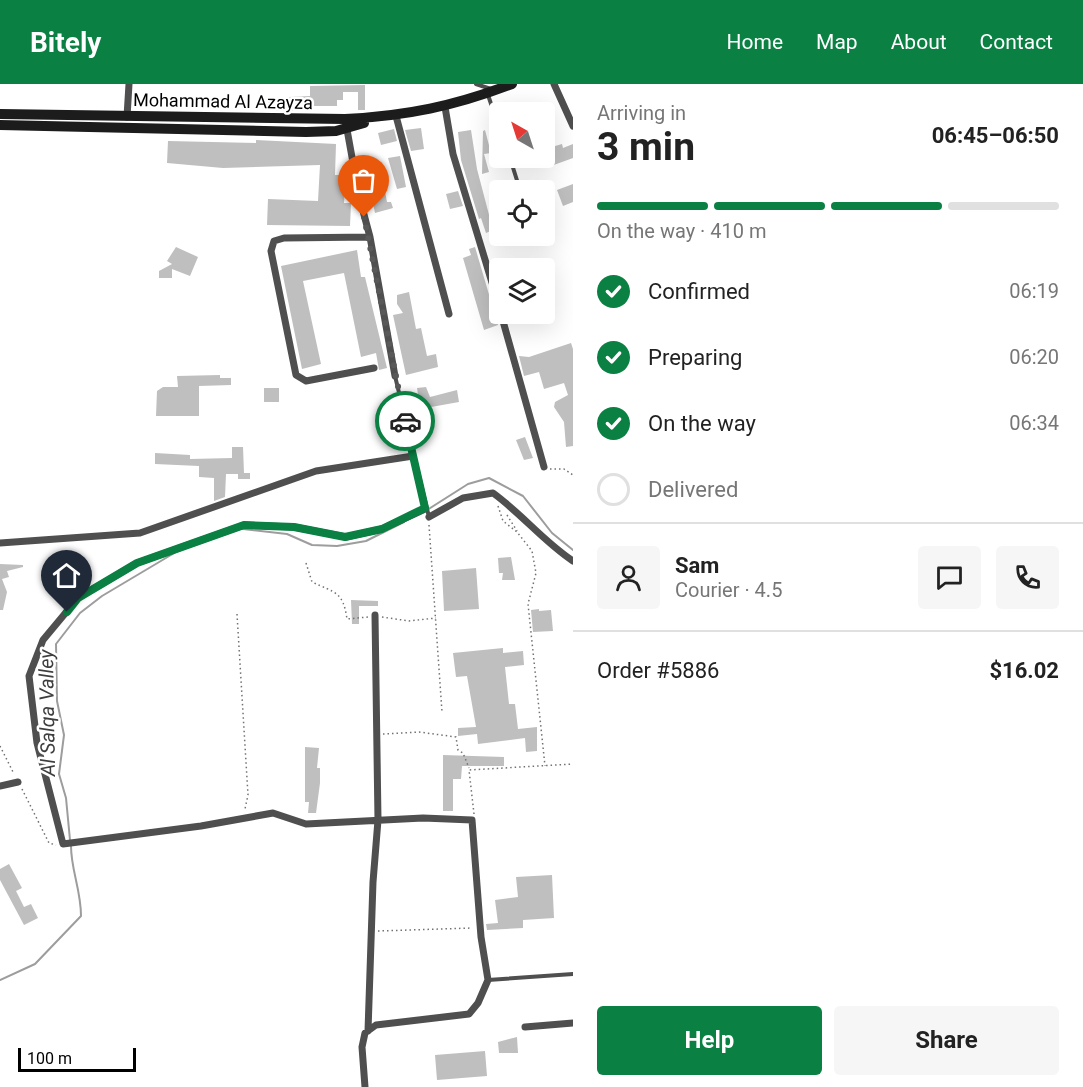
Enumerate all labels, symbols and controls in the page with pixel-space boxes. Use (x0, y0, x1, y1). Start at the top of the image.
text: Bitely (30, 26, 101, 59)
text: Home (727, 30, 783, 54)
text: Map (816, 30, 858, 54)
text: About (891, 30, 947, 54)
text: Contact (980, 30, 1053, 54)
street label: Mohammad Al Azayza (133, 89, 313, 113)
text: Arriving in (597, 101, 686, 125)
north arrow (489, 102, 555, 168)
map controls (489, 102, 555, 324)
text: 06:45–06:50 (932, 123, 1059, 148)
text: 3 min (597, 124, 695, 170)
pin (338, 155, 389, 217)
icon: bag (347, 164, 380, 197)
button: locate (489, 180, 555, 246)
text: On the way · 410 m (597, 219, 766, 243)
button: layers (489, 258, 555, 324)
icon: check (597, 275, 630, 308)
text: Confirmed (648, 279, 750, 304)
text: 06:19 (1009, 279, 1059, 303)
icon: check (597, 341, 630, 374)
text: Preparing (648, 345, 742, 370)
text: 06:20 (1009, 345, 1059, 369)
courier (375, 391, 435, 451)
icon: car (389, 405, 422, 438)
icon: check (597, 407, 630, 440)
text: On the way (648, 411, 756, 436)
text: 06:34 (1009, 411, 1059, 435)
text: Delivered (648, 477, 738, 502)
button: person (597, 546, 660, 609)
button: chat (918, 546, 981, 609)
button: phone (996, 546, 1059, 609)
pin (41, 550, 92, 612)
text: Sam (675, 553, 719, 578)
icon: home (50, 559, 83, 592)
text: Courier · 4.5 (675, 578, 782, 602)
water label: Al Salqa Valley (34, 649, 60, 778)
text: Order #5886 (597, 658, 719, 683)
text: $16.02 (990, 658, 1059, 683)
button: Help (597, 1006, 822, 1075)
button: Share (834, 1006, 1059, 1075)
scale bar (18, 1045, 136, 1072)
text: 100 m (27, 1049, 72, 1068)

